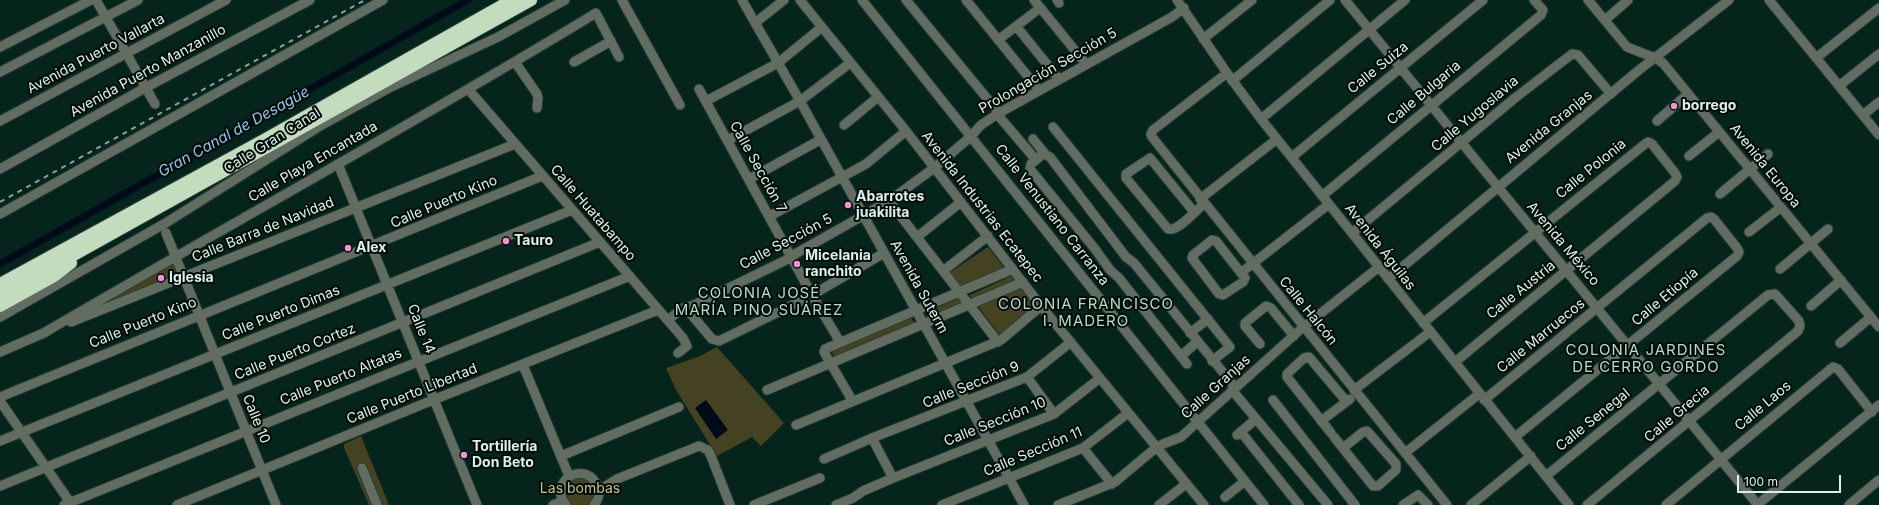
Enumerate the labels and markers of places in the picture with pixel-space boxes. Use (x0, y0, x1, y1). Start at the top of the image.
place label: borrego (1682, 98, 1736, 114)
marker: borrego (1669, 101, 1679, 111)
place label: Abarrotes juakilita (856, 189, 924, 222)
marker: Abarrotes juakilita (843, 200, 853, 210)
place label: Tauro (514, 233, 553, 249)
marker: Tauro (501, 236, 511, 246)
place label: Alex (356, 240, 386, 256)
marker: Alex (343, 243, 353, 253)
place label: Micelania ranchito (805, 248, 871, 280)
marker: Micelania ranchito (792, 259, 802, 269)
place label: Iglesia (169, 270, 214, 286)
marker: Iglesia (156, 273, 166, 283)
place label: Tortillería Don Beto (472, 439, 537, 472)
marker: Tortillería Don Beto (459, 450, 469, 460)

